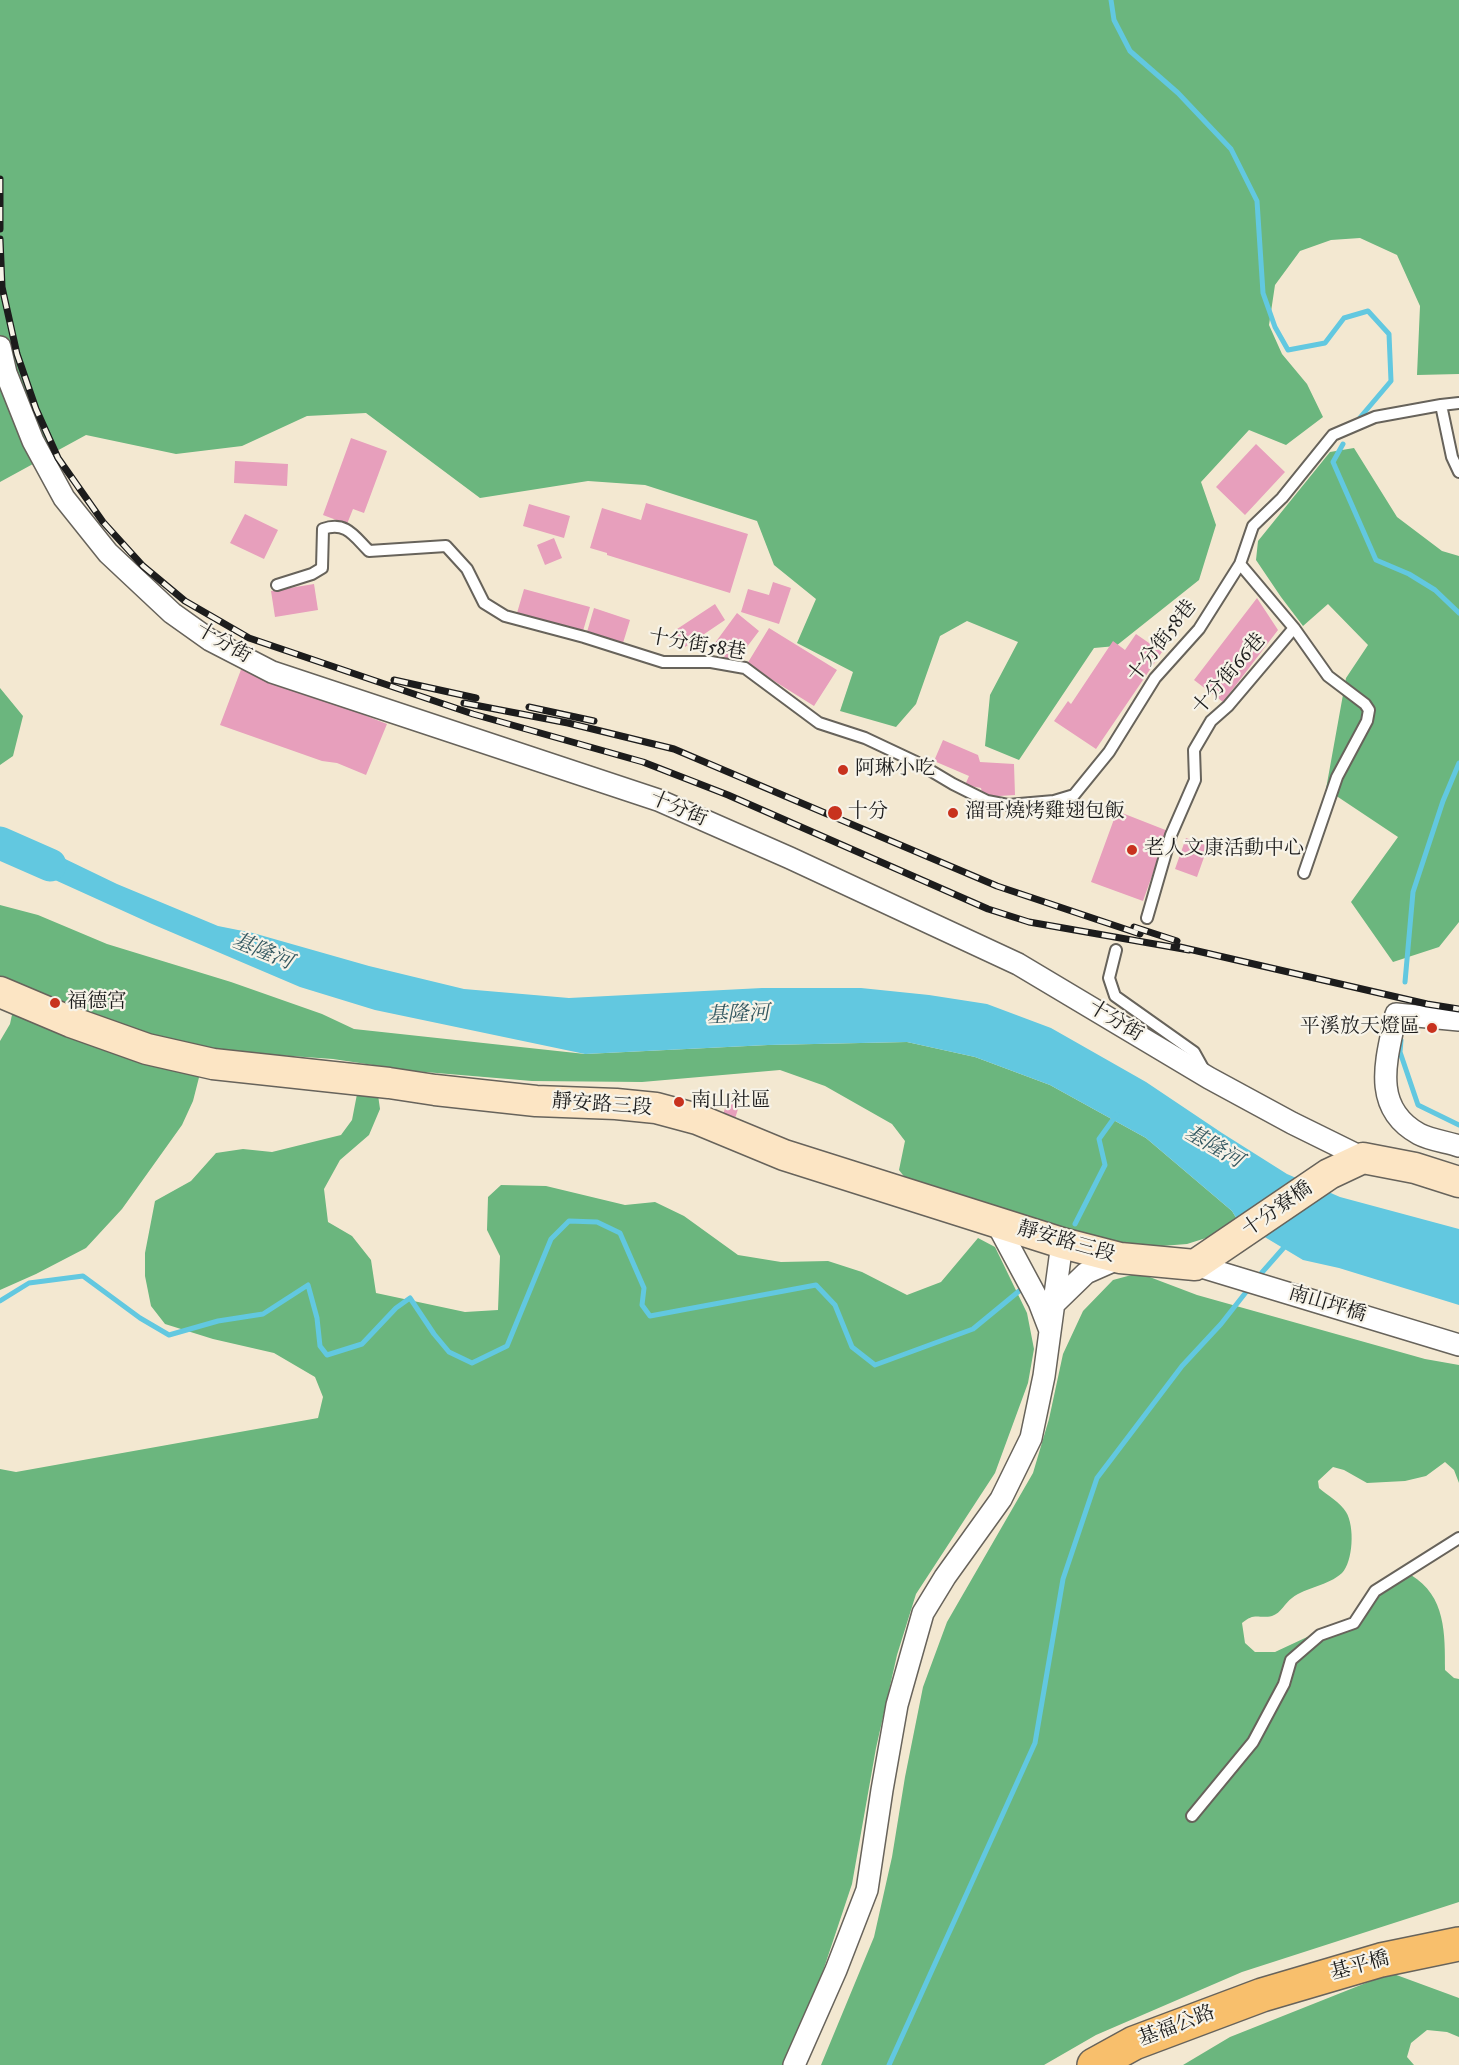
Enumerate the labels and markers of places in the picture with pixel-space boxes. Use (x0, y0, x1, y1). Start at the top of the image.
place label: 阿琳小吃 (855, 758, 935, 782)
marker: 阿琳小吃 (836, 763, 850, 777)
place label: 十分 (848, 801, 888, 825)
place label: 溜哥燒烤雞翅包飯 (965, 801, 1125, 825)
marker: 十分 (826, 804, 844, 822)
marker: 溜哥燒烤雞翅包飯 (946, 806, 960, 820)
place label: 老人文康活動中心 (1144, 838, 1304, 862)
marker: 老人文康活動中心 (1125, 843, 1139, 857)
place label: 福德宮 (67, 991, 127, 1015)
marker: 福德宮 (48, 996, 62, 1010)
place label: 平溪放天燈區 (1300, 1016, 1420, 1040)
marker: 平溪放天燈區 (1425, 1021, 1439, 1035)
place label: 南山社區 (691, 1090, 771, 1114)
marker: 南山社區 (672, 1095, 686, 1109)

